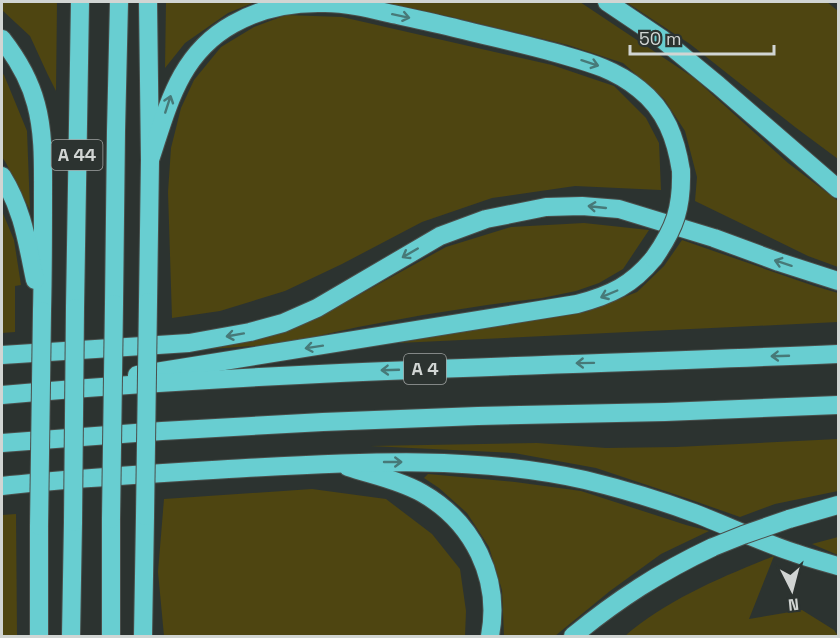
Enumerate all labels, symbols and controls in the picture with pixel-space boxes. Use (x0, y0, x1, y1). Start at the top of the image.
one-way arrow (391, 11, 410, 22)
scale bar (630, 18, 774, 56)
text: 50 m (639, 27, 681, 50)
one-way arrow (580, 58, 599, 69)
one-way arrow (163, 95, 174, 114)
road number: A 44 (52, 140, 103, 170)
one-way arrow (587, 201, 607, 212)
one-way arrow (402, 247, 419, 259)
one-way arrow (774, 256, 793, 267)
one-way arrow (600, 288, 618, 300)
one-way arrow (226, 330, 245, 341)
one-way arrow (305, 342, 324, 353)
one-way arrow (771, 351, 791, 362)
road number: A 4 (404, 354, 446, 384)
one-way arrow (576, 358, 596, 369)
one-way arrow (381, 365, 401, 376)
one-way arrow (383, 456, 403, 467)
north arrow (762, 560, 822, 620)
text: N (787, 593, 800, 615)

